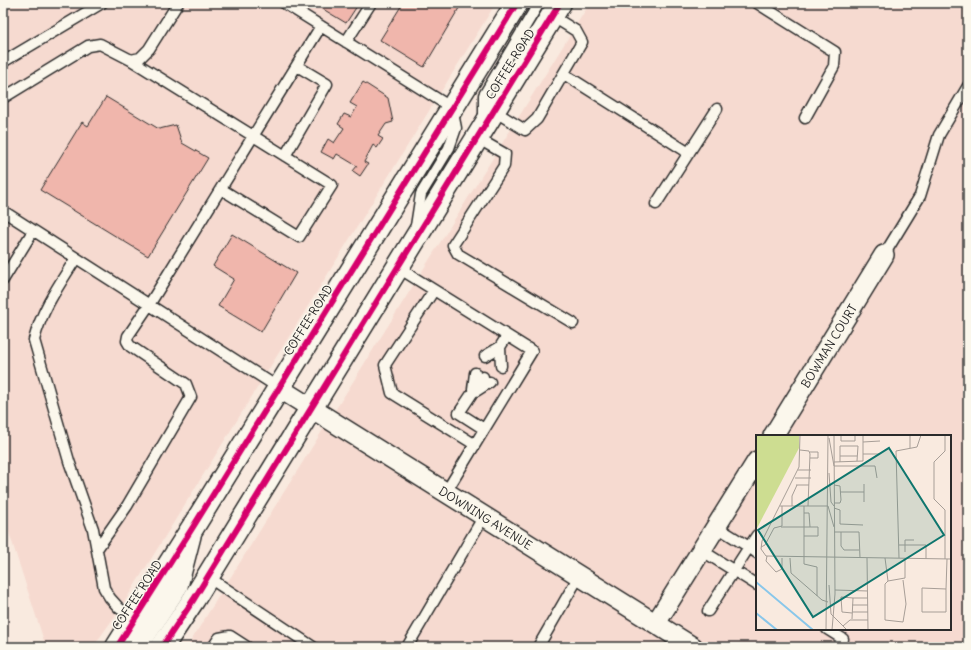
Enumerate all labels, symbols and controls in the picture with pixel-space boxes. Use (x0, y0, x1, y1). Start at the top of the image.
street label: COFFEE ROAD (482, 26, 538, 102)
street label: COFFEE ROAD (280, 282, 336, 358)
street label: BOWMAN COURT (797, 301, 860, 390)
inset map (756, 435, 951, 630)
street label: DOWNING AVENUE (436, 483, 535, 552)
street label: COFFEE ROAD (109, 557, 165, 633)

